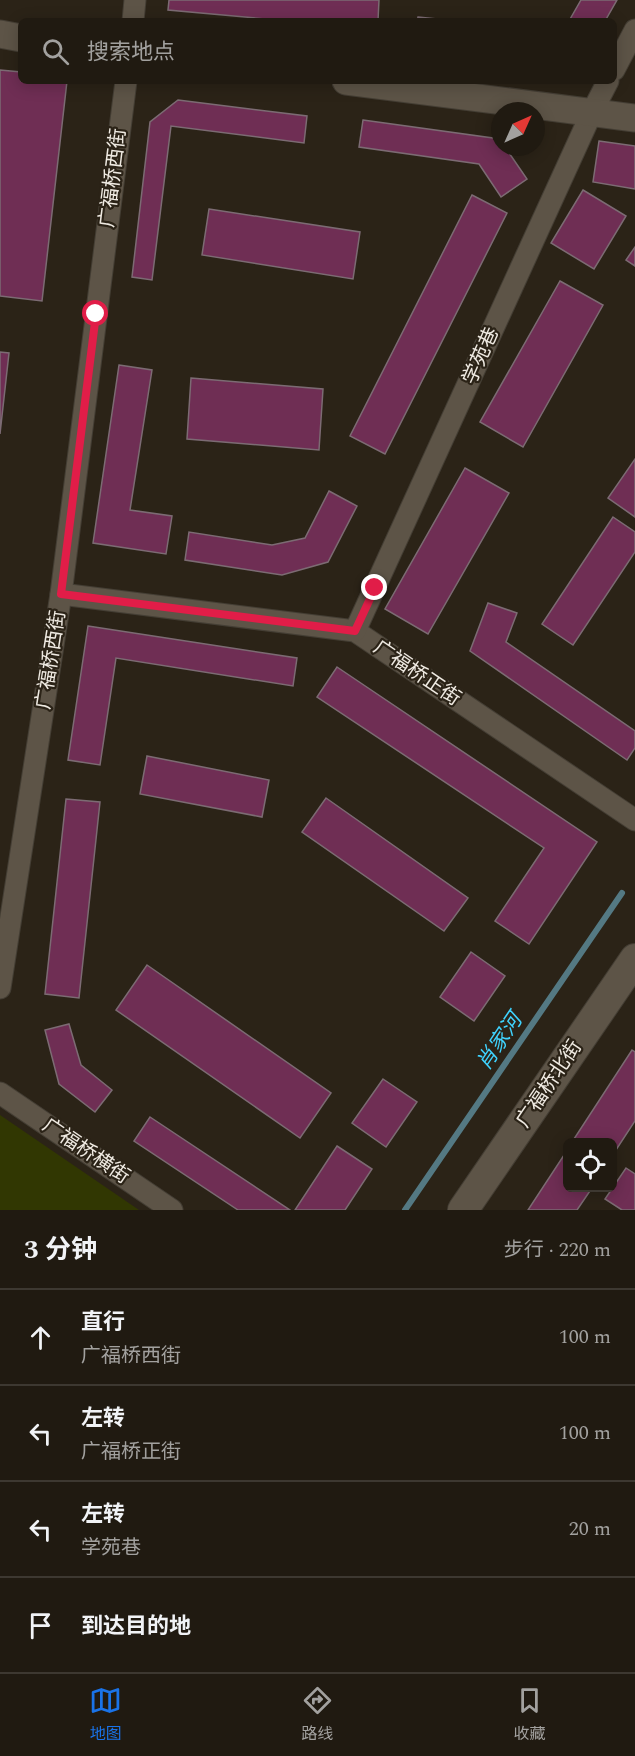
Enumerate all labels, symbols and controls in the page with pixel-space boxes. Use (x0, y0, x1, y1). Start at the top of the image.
search box (18, 18, 617, 84)
icon: search (39, 35, 72, 68)
text: 搜索地点 (87, 36, 175, 69)
north arrow (491, 102, 545, 156)
street label: 广福桥西街 (92, 127, 134, 229)
route start (82, 300, 108, 326)
street label: 学苑巷 (455, 322, 507, 390)
route end (361, 574, 387, 600)
street label: 广福桥西街 (28, 608, 74, 712)
street label: 广福桥正街 (367, 633, 467, 713)
water label: 肖家河 (469, 1004, 533, 1077)
street label: 广福桥北街 (509, 1034, 589, 1134)
street label: 广福桥横街 (36, 1111, 136, 1191)
map controls (563, 1138, 617, 1192)
button: locate (563, 1138, 617, 1192)
text: 3 分钟 (24, 1230, 97, 1270)
text: 步行 · 220 m (504, 1235, 611, 1265)
text: 直行 (81, 1306, 125, 1339)
icon: ahead (24, 1321, 57, 1354)
text: 100 m (559, 1322, 611, 1352)
text: 广福桥西街 (81, 1341, 181, 1371)
text: 左转 (81, 1402, 125, 1435)
icon: left (24, 1417, 57, 1450)
text: 100 m (559, 1418, 611, 1448)
text: 广福桥正街 (81, 1437, 181, 1467)
text: 左转 (81, 1498, 125, 1531)
icon: left (24, 1513, 57, 1546)
text: 20 m (569, 1514, 611, 1544)
text: 学苑巷 (81, 1533, 141, 1563)
icon: arrive (24, 1609, 57, 1642)
text: 到达目的地 (81, 1610, 191, 1643)
tab: 地图 (89, 1684, 122, 1746)
tab: 路线 (301, 1684, 334, 1746)
tab: 收藏 (513, 1684, 546, 1746)

